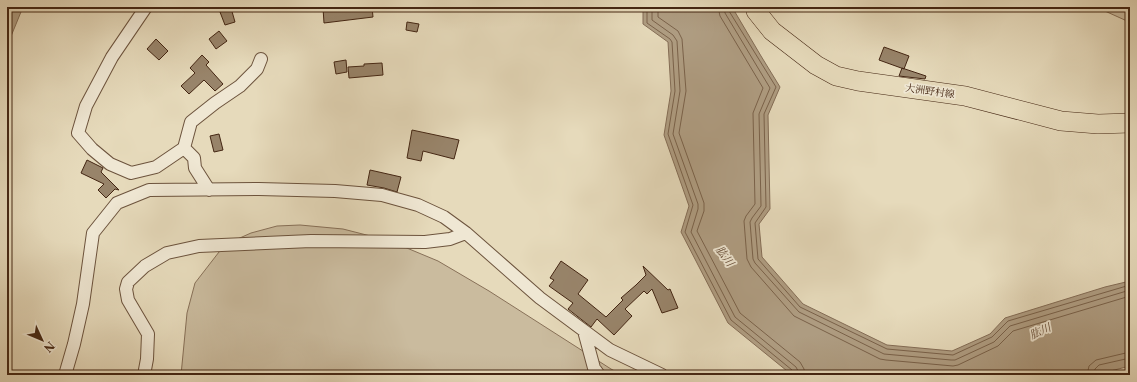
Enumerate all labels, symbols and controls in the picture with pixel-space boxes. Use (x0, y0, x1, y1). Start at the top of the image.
street label: 大洲野村線 (904, 81, 956, 101)
water label: 肱川 (713, 243, 738, 270)
north arrow (22, 320, 62, 360)
water label: 肱川 (1027, 320, 1054, 342)
text: N (41, 339, 58, 356)

